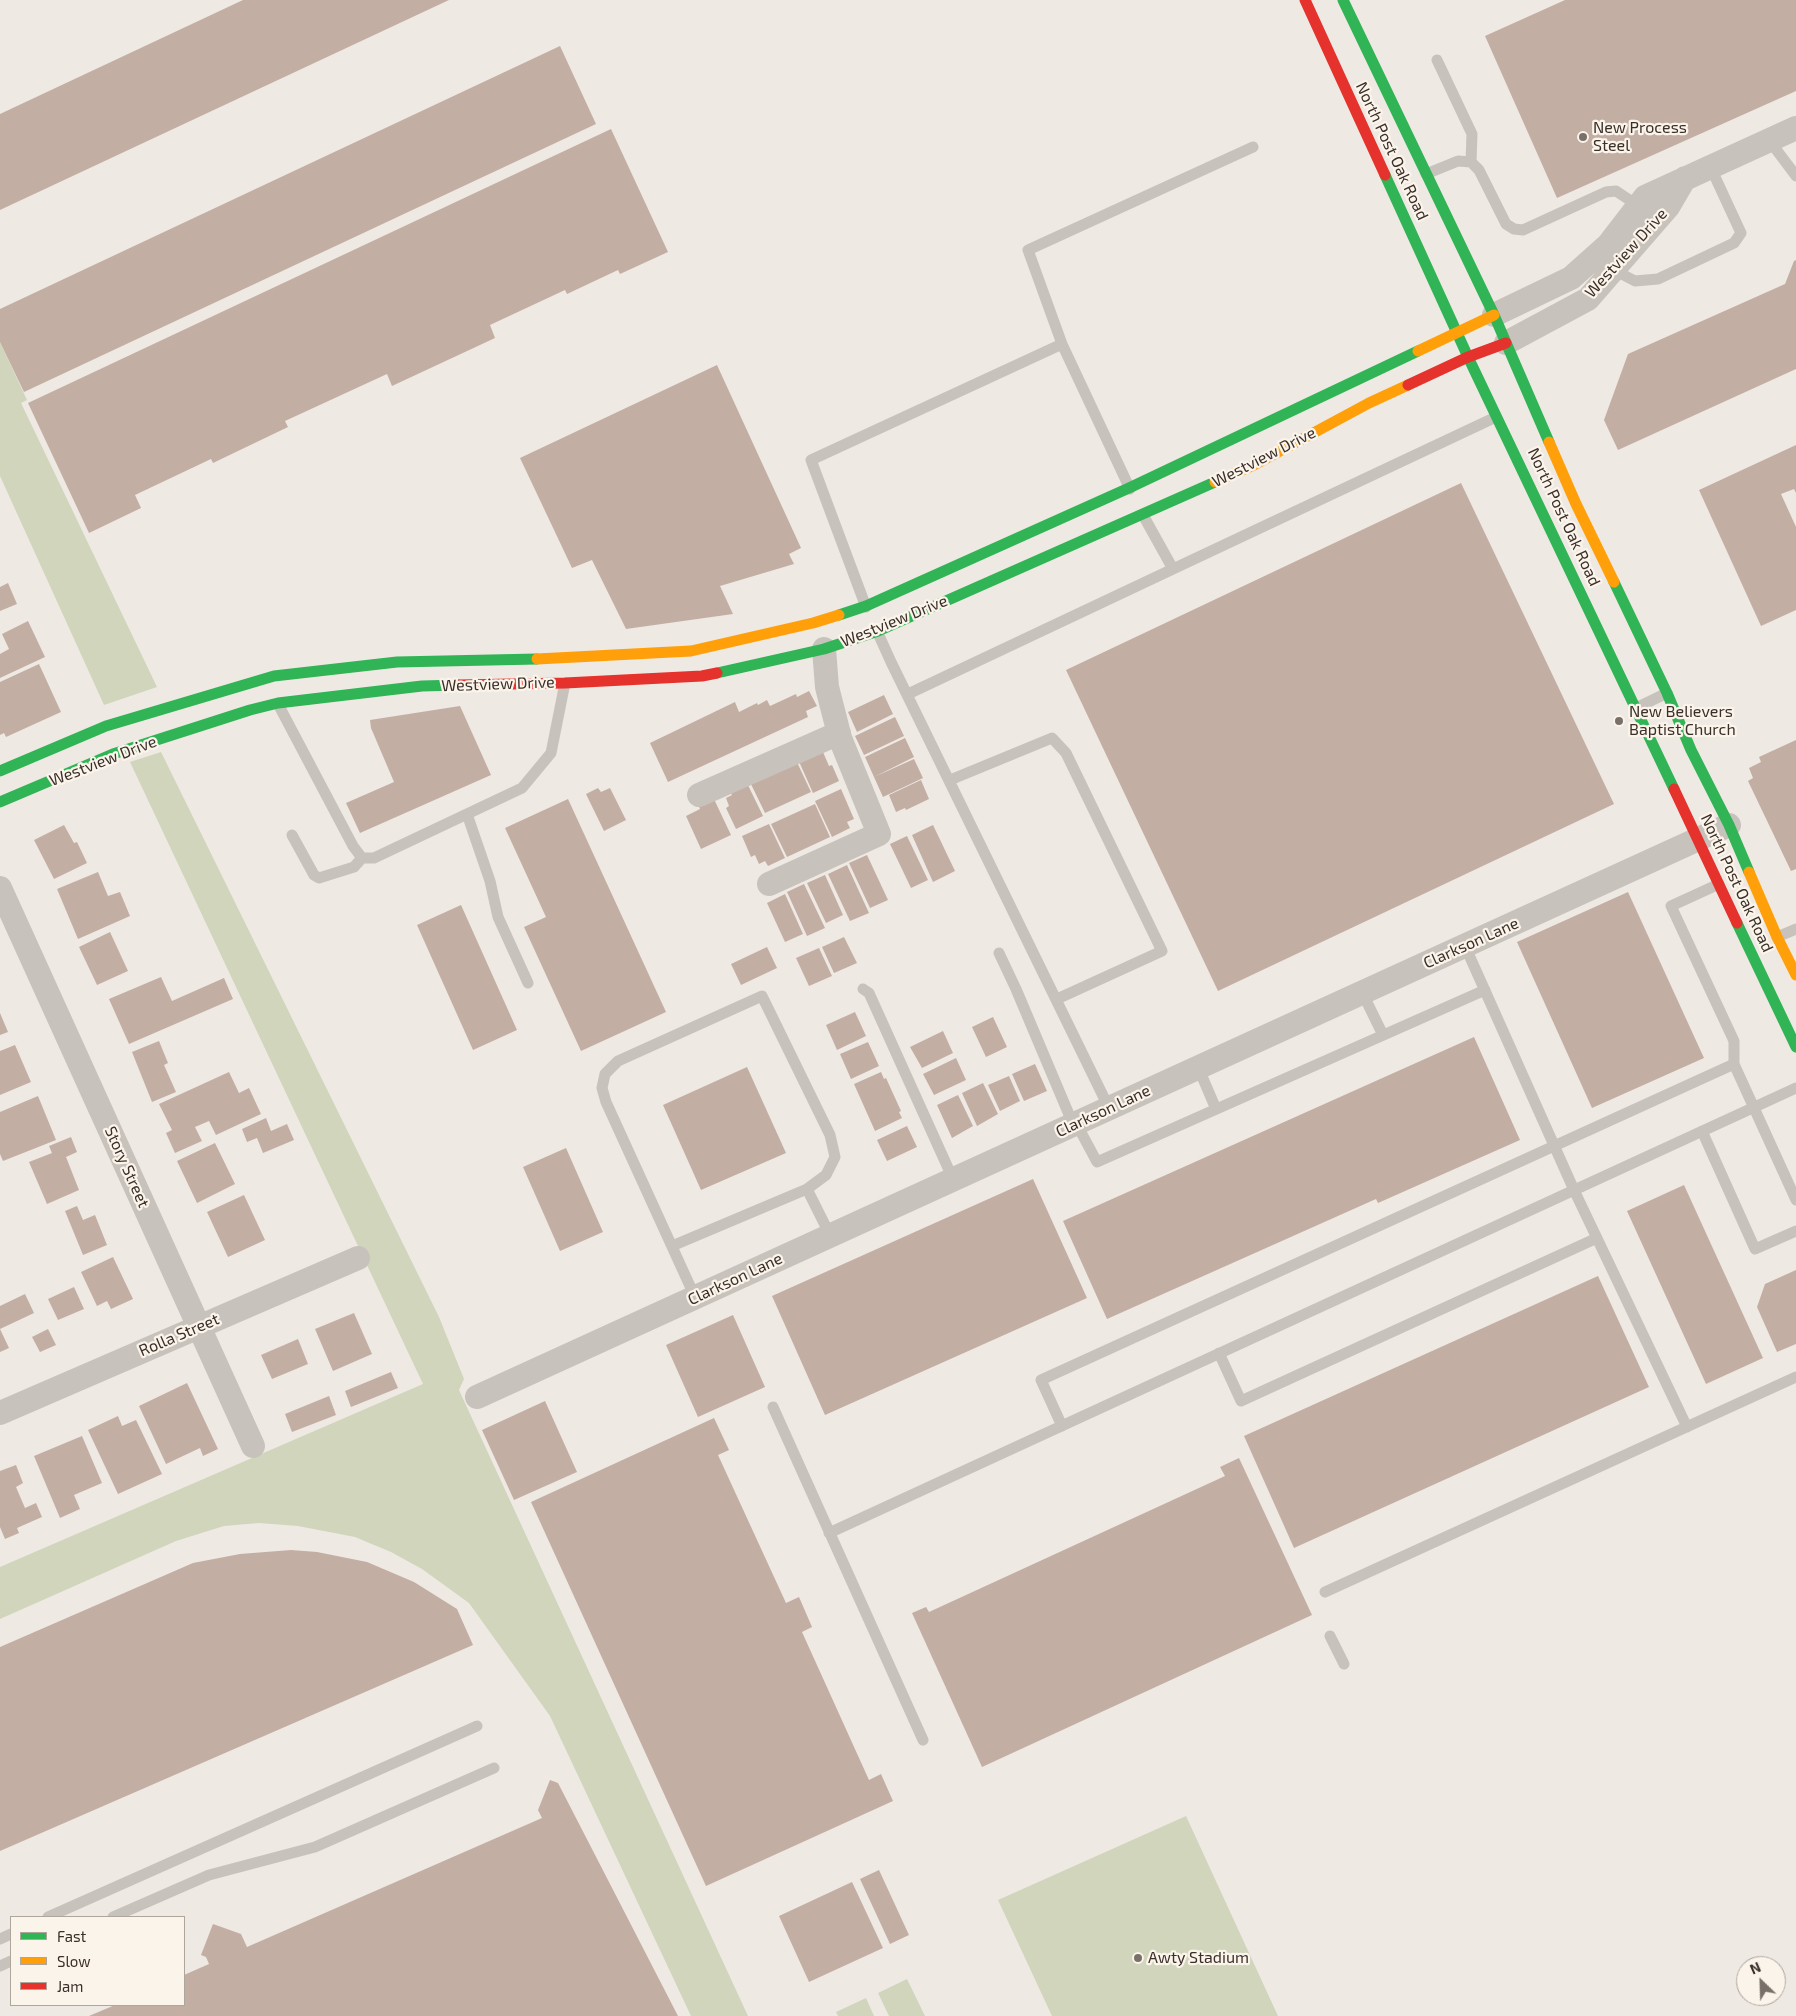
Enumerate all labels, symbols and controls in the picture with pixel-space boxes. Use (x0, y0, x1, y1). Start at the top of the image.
street label: North Post Oak Road (1352, 79, 1432, 223)
place label: New Process Steel (1593, 118, 1687, 156)
marker: New Process Steel (1577, 131, 1589, 143)
street label: Westview Drive (1581, 204, 1671, 302)
street label: Westview Drive (1209, 423, 1319, 491)
street label: North Post Oak Road (1524, 445, 1604, 589)
street label: Westview Drive (838, 591, 950, 651)
street label: Westview Drive (441, 672, 555, 696)
place label: New Believers Baptist Church (1629, 702, 1736, 740)
marker: New Believers Baptist Church (1613, 715, 1625, 727)
street label: Westview Drive (47, 732, 159, 790)
street label: North Post Oak Road (1697, 811, 1777, 955)
street label: Clarkson Lane (1420, 913, 1522, 973)
street label: Clarkson Lane (1053, 1081, 1153, 1141)
street label: Story Street (101, 1123, 153, 1211)
street label: Clarkson Lane (685, 1249, 785, 1309)
street label: Rolla Street (136, 1310, 222, 1360)
legend (10, 1916, 185, 2006)
text: Fast (57, 1927, 86, 1945)
place label: Awty Stadium (1148, 1948, 1249, 1968)
text: Slow (57, 1952, 91, 1970)
marker: Awty Stadium (1132, 1952, 1144, 1964)
north arrow (1736, 1956, 1786, 2006)
text: N (1747, 1958, 1763, 1978)
text: Jam (57, 1977, 83, 1995)

